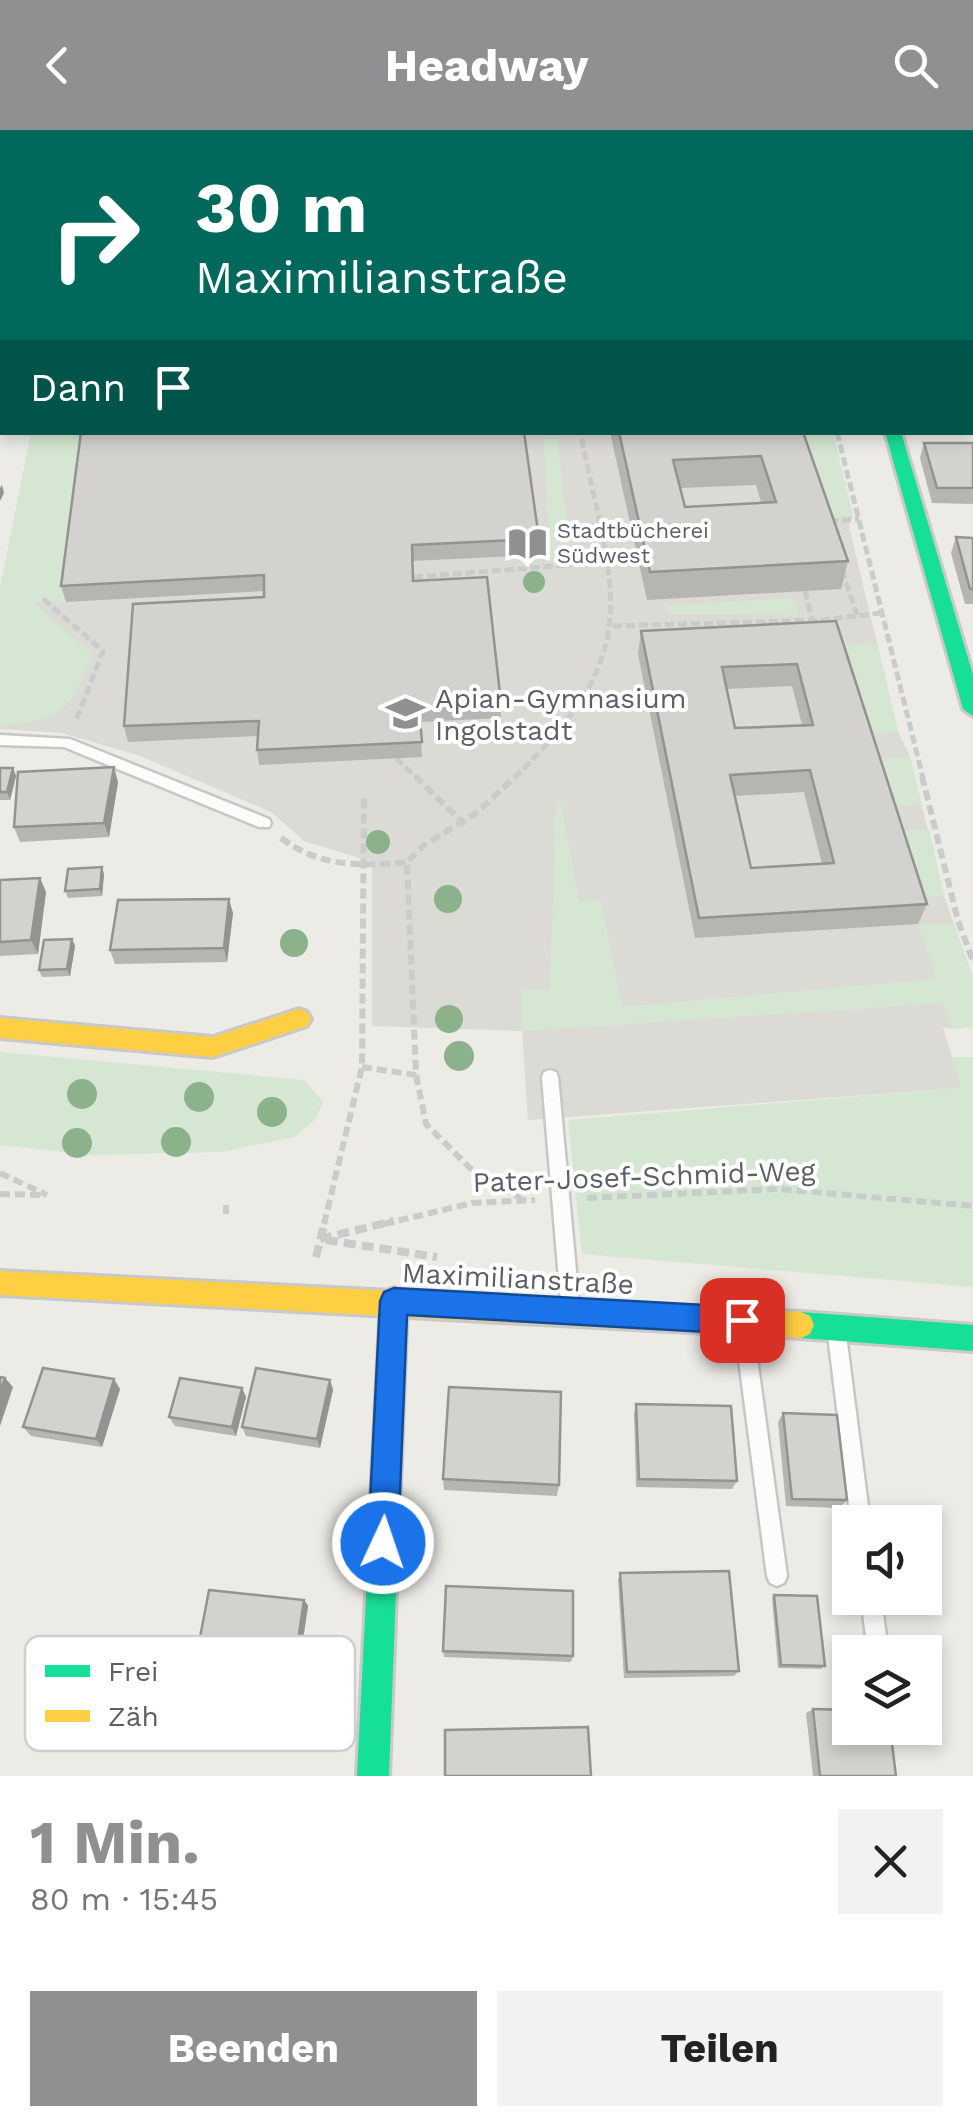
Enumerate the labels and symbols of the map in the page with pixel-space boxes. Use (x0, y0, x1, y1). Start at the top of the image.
place label: Stadtbücherei Südwest (557, 518, 709, 568)
library icon: Stadtbücherei Südwest (506, 522, 548, 564)
place label: Apian-Gymnasium Ingolstadt (435, 682, 687, 747)
school or university icon: Apian-Gymnasium Ingolstadt (384, 693, 426, 735)
street label: Pater-Josef-Schmid-Weg (472, 1154, 816, 1199)
street label: Maximilianstraße (401, 1256, 635, 1301)
pin (700, 1278, 785, 1363)
position arrow (331, 1491, 435, 1595)
legend (25, 1636, 355, 1751)
text: Frei (108, 1655, 159, 1688)
text: Zäh (108, 1700, 159, 1733)

